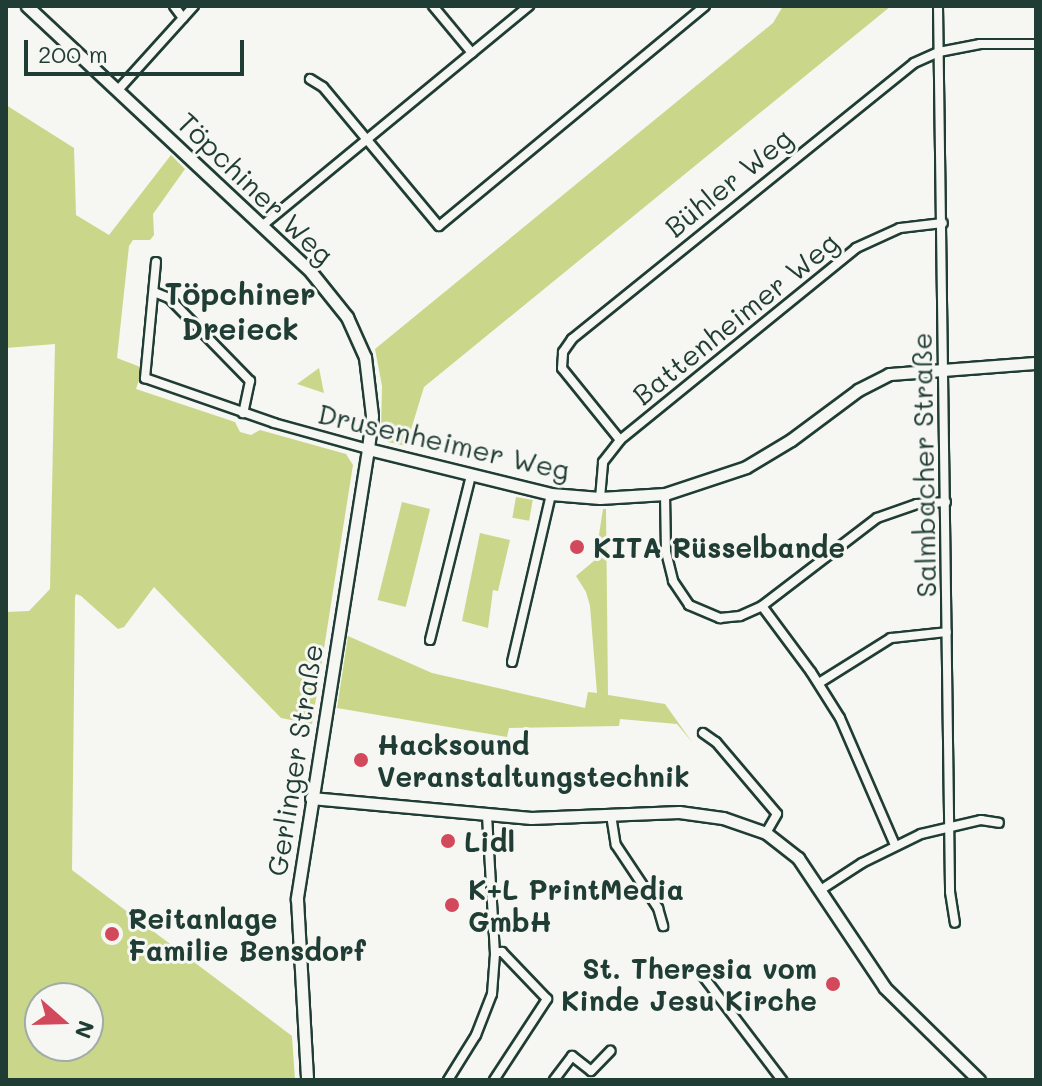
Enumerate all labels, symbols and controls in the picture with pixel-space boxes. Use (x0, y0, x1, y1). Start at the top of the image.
scale bar (28, 24, 248, 74)
text: 200 m (38, 38, 108, 69)
street label: Töpchiner Weg (171, 105, 341, 271)
street label: Bühler Weg (658, 120, 798, 244)
street label: Battenheimer Weg (625, 225, 845, 411)
district label: Töpchiner Dreieck (164, 275, 316, 346)
street label: Salmbacher Straße (904, 332, 942, 598)
street label: Drusenheimer Weg (315, 396, 573, 486)
place label: KITA Rüsselbande (593, 530, 845, 564)
marker: KITA Rüsselbande (568, 538, 586, 556)
street label: Gerlinger Straße (259, 642, 329, 878)
place label: Hacksound Veranstaltungstechnik (377, 727, 689, 793)
marker: Hacksound Veranstaltungstechnik (352, 751, 370, 769)
place label: Lidl (464, 824, 515, 858)
marker: Lidl (439, 832, 457, 850)
place label: K+L PrintMedia GmbH (468, 872, 684, 938)
marker: K+L PrintMedia GmbH (443, 896, 461, 914)
place label: Reitanlage Familie Bensdorf (128, 901, 366, 967)
marker: Reitanlage Familie Bensdorf (103, 925, 121, 943)
place label: St. Theresia vom Kinde Jesu Kirche (561, 951, 817, 1017)
marker: St. Theresia vom Kinde Jesu Kirche (824, 975, 842, 993)
north arrow (24, 982, 104, 1062)
text: N (69, 1017, 102, 1042)

